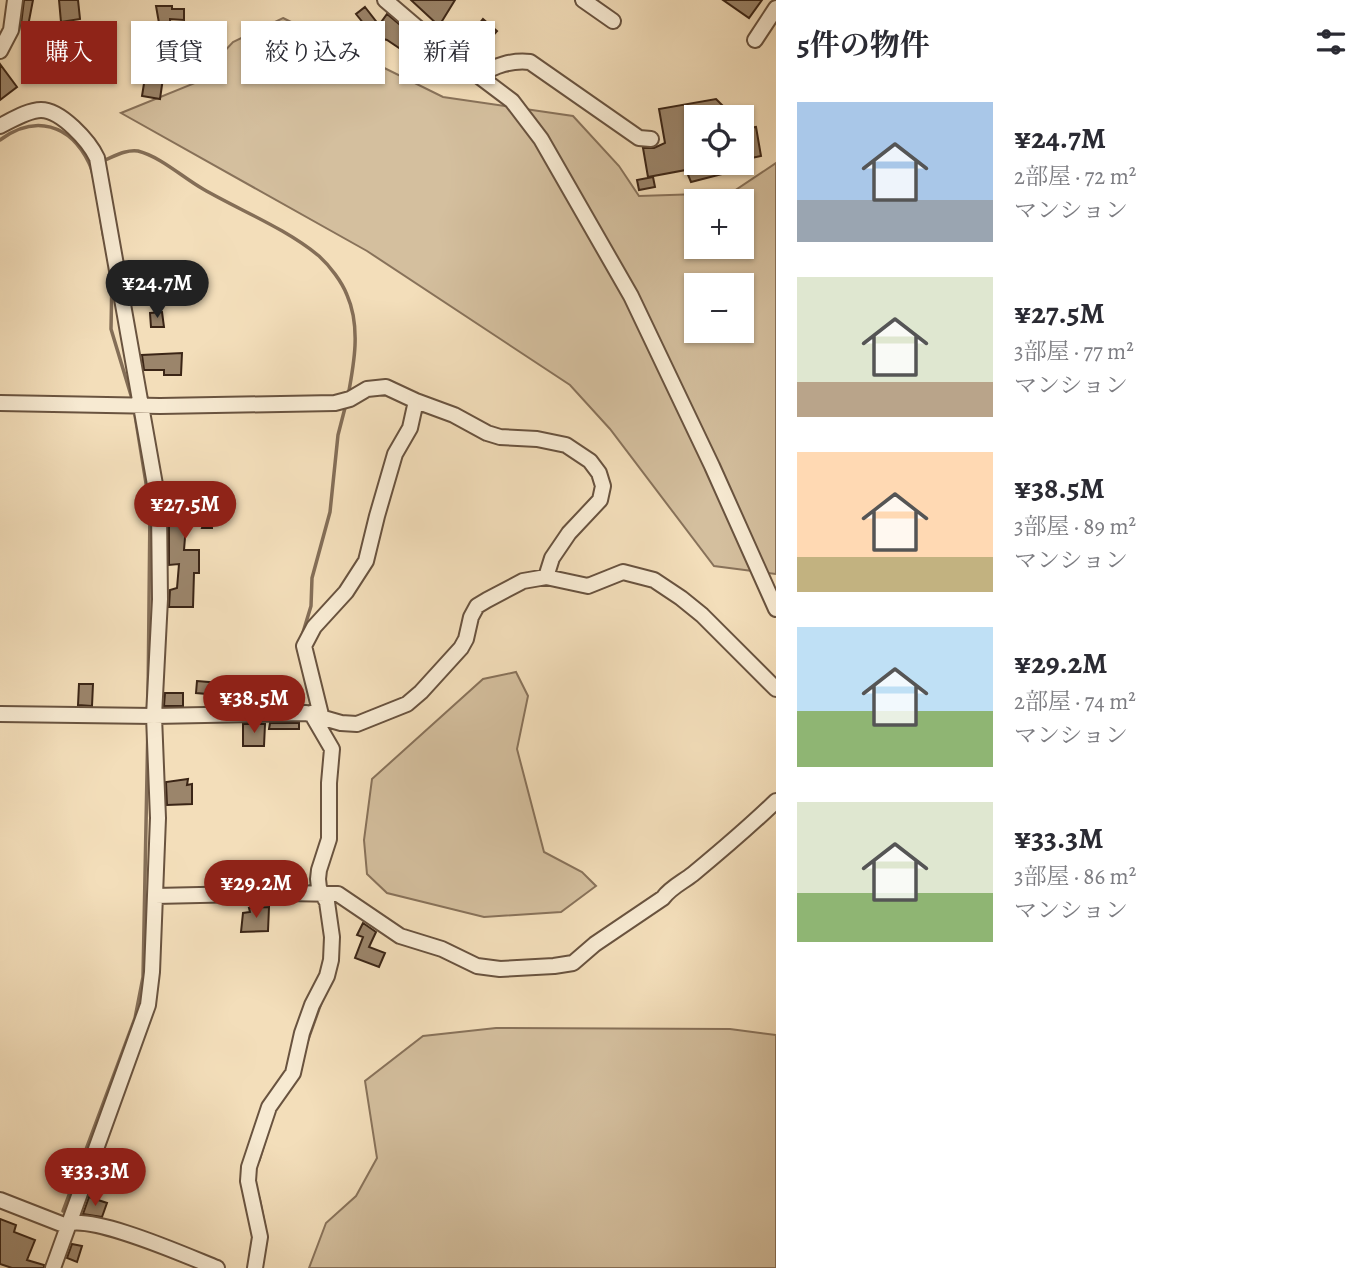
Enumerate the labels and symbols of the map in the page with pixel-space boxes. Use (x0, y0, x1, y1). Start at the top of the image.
pin: ¥24.7M (100, 260, 214, 320)
pin: ¥27.5M (128, 482, 242, 541)
pin: ¥38.5M (197, 676, 311, 735)
pin: ¥29.2M (199, 860, 313, 920)
pin: ¥33.3M (38, 1148, 152, 1208)

